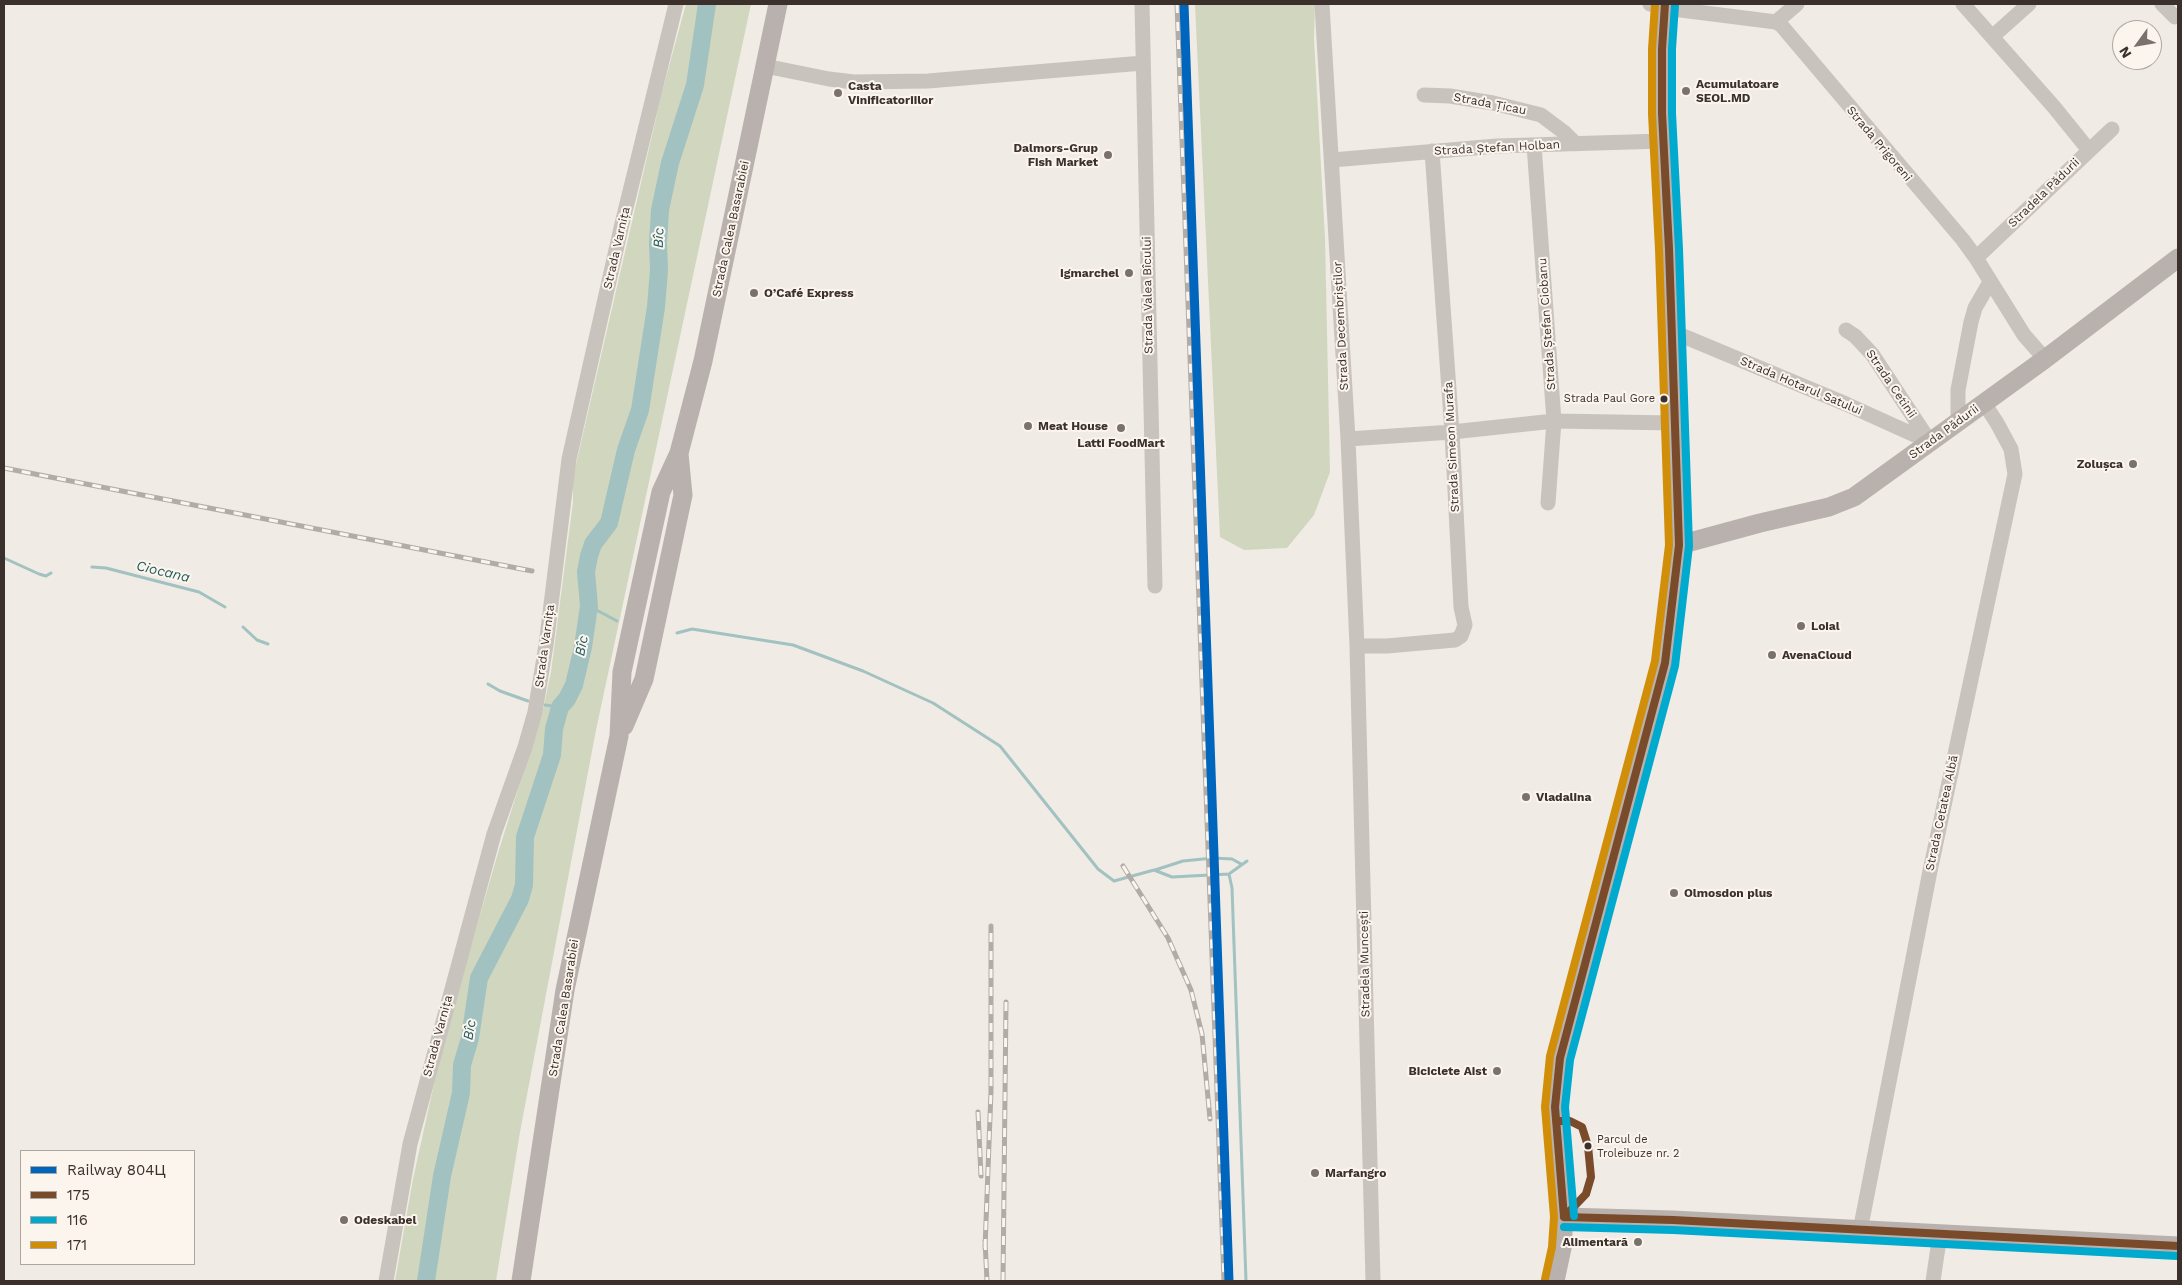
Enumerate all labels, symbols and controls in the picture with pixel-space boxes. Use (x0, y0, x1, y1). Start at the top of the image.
north arrow (2112, 20, 2162, 70)
text: N (2116, 44, 2135, 61)
place label: Acumulatoare SEOL.MD (1696, 77, 1779, 105)
place label: Casta Vinificatoriilor (848, 79, 933, 107)
marker: Acumulatoare SEOL.MD (1680, 85, 1692, 97)
marker: Casta Vinificatoriilor (832, 87, 844, 99)
street label: Strada Țicau (1452, 90, 1528, 118)
street label: Strada Prigoreni (1843, 103, 1915, 185)
street label: Strada Ștefan Holban (1434, 138, 1560, 158)
place label: Dalmors-Grup Fish Market (1014, 141, 1098, 169)
marker: Dalmors-Grup Fish Market (1102, 149, 1114, 161)
street label: Stradela Pădurii (2005, 155, 2083, 231)
street label: Strada Calea Basarabiei (709, 159, 753, 299)
street label: Strada Varnița (601, 206, 633, 290)
water label: Bîc (650, 228, 668, 248)
street label: Strada Valea Bîcului (1140, 236, 1156, 354)
street label: Strada Ștefan Ciobanu (1535, 257, 1559, 391)
street label: Strada Decembriștilor (1330, 261, 1352, 391)
place label: Igmarchel (1060, 266, 1119, 280)
marker: Igmarchel (1123, 267, 1135, 279)
place label: O’Café Express (764, 286, 854, 300)
marker: O’Café Express (748, 287, 760, 299)
street label: Strada Cetinii (1863, 347, 1919, 421)
street label: Strada Hotarul Satului (1738, 354, 1864, 418)
street label: Strada Simeon Murafa (1441, 381, 1463, 513)
place label: Strada Paul Gore (1564, 392, 1655, 406)
marker: Strada Paul Gore (1659, 394, 1669, 404)
street label: Strada Pădurii (1906, 402, 1982, 462)
place label: Meat House (1038, 419, 1108, 433)
marker: Meat House (1022, 420, 1034, 432)
marker: Latti FoodMart (1115, 422, 1127, 434)
place label: Latti FoodMart (1077, 436, 1165, 450)
place label: Zolușca (2077, 457, 2123, 471)
marker: Zolușca (2127, 458, 2139, 470)
water label: Ciocana (135, 558, 191, 586)
street label: Strada Varnița (532, 603, 558, 689)
place label: Loial (1811, 619, 1840, 633)
marker: Loial (1795, 620, 1807, 632)
water label: Bîc (572, 634, 592, 658)
place label: AvenaCloud (1782, 648, 1852, 662)
marker: AvenaCloud (1766, 649, 1778, 661)
street label: Strada Cetatea Albă (1923, 754, 1961, 872)
place label: Vladalina (1536, 790, 1591, 804)
marker: Vladalina (1520, 791, 1532, 803)
place label: Olmosdon plus (1684, 886, 1772, 900)
marker: Olmosdon plus (1668, 887, 1680, 899)
street label: Stradela Muncești (1357, 911, 1373, 1017)
street label: Strada Calea Basarabiei (546, 938, 582, 1078)
street label: Strada Varnița (420, 994, 456, 1078)
water label: Bîc (460, 1019, 480, 1041)
place label: Biciclete Aist (1409, 1064, 1487, 1078)
marker: Biciclete Aist (1491, 1065, 1503, 1077)
place label: Parcul de Troleibuze nr. 2 (1597, 1133, 1680, 1159)
marker: Parcul de Troleibuze nr. 2 (1583, 1141, 1593, 1151)
legend (20, 1150, 195, 1265)
text: Railway 804Ц (67, 1161, 166, 1179)
place label: Marfangro (1325, 1166, 1386, 1180)
marker: Marfangro (1309, 1167, 1321, 1179)
text: 175 (67, 1186, 90, 1204)
text: 116 (67, 1211, 88, 1229)
place label: Odeskabel (354, 1213, 416, 1227)
marker: Odeskabel (338, 1214, 350, 1226)
place label: Alimentară (1562, 1235, 1628, 1249)
text: 171 (67, 1236, 87, 1254)
marker: Alimentară (1632, 1236, 1644, 1248)

